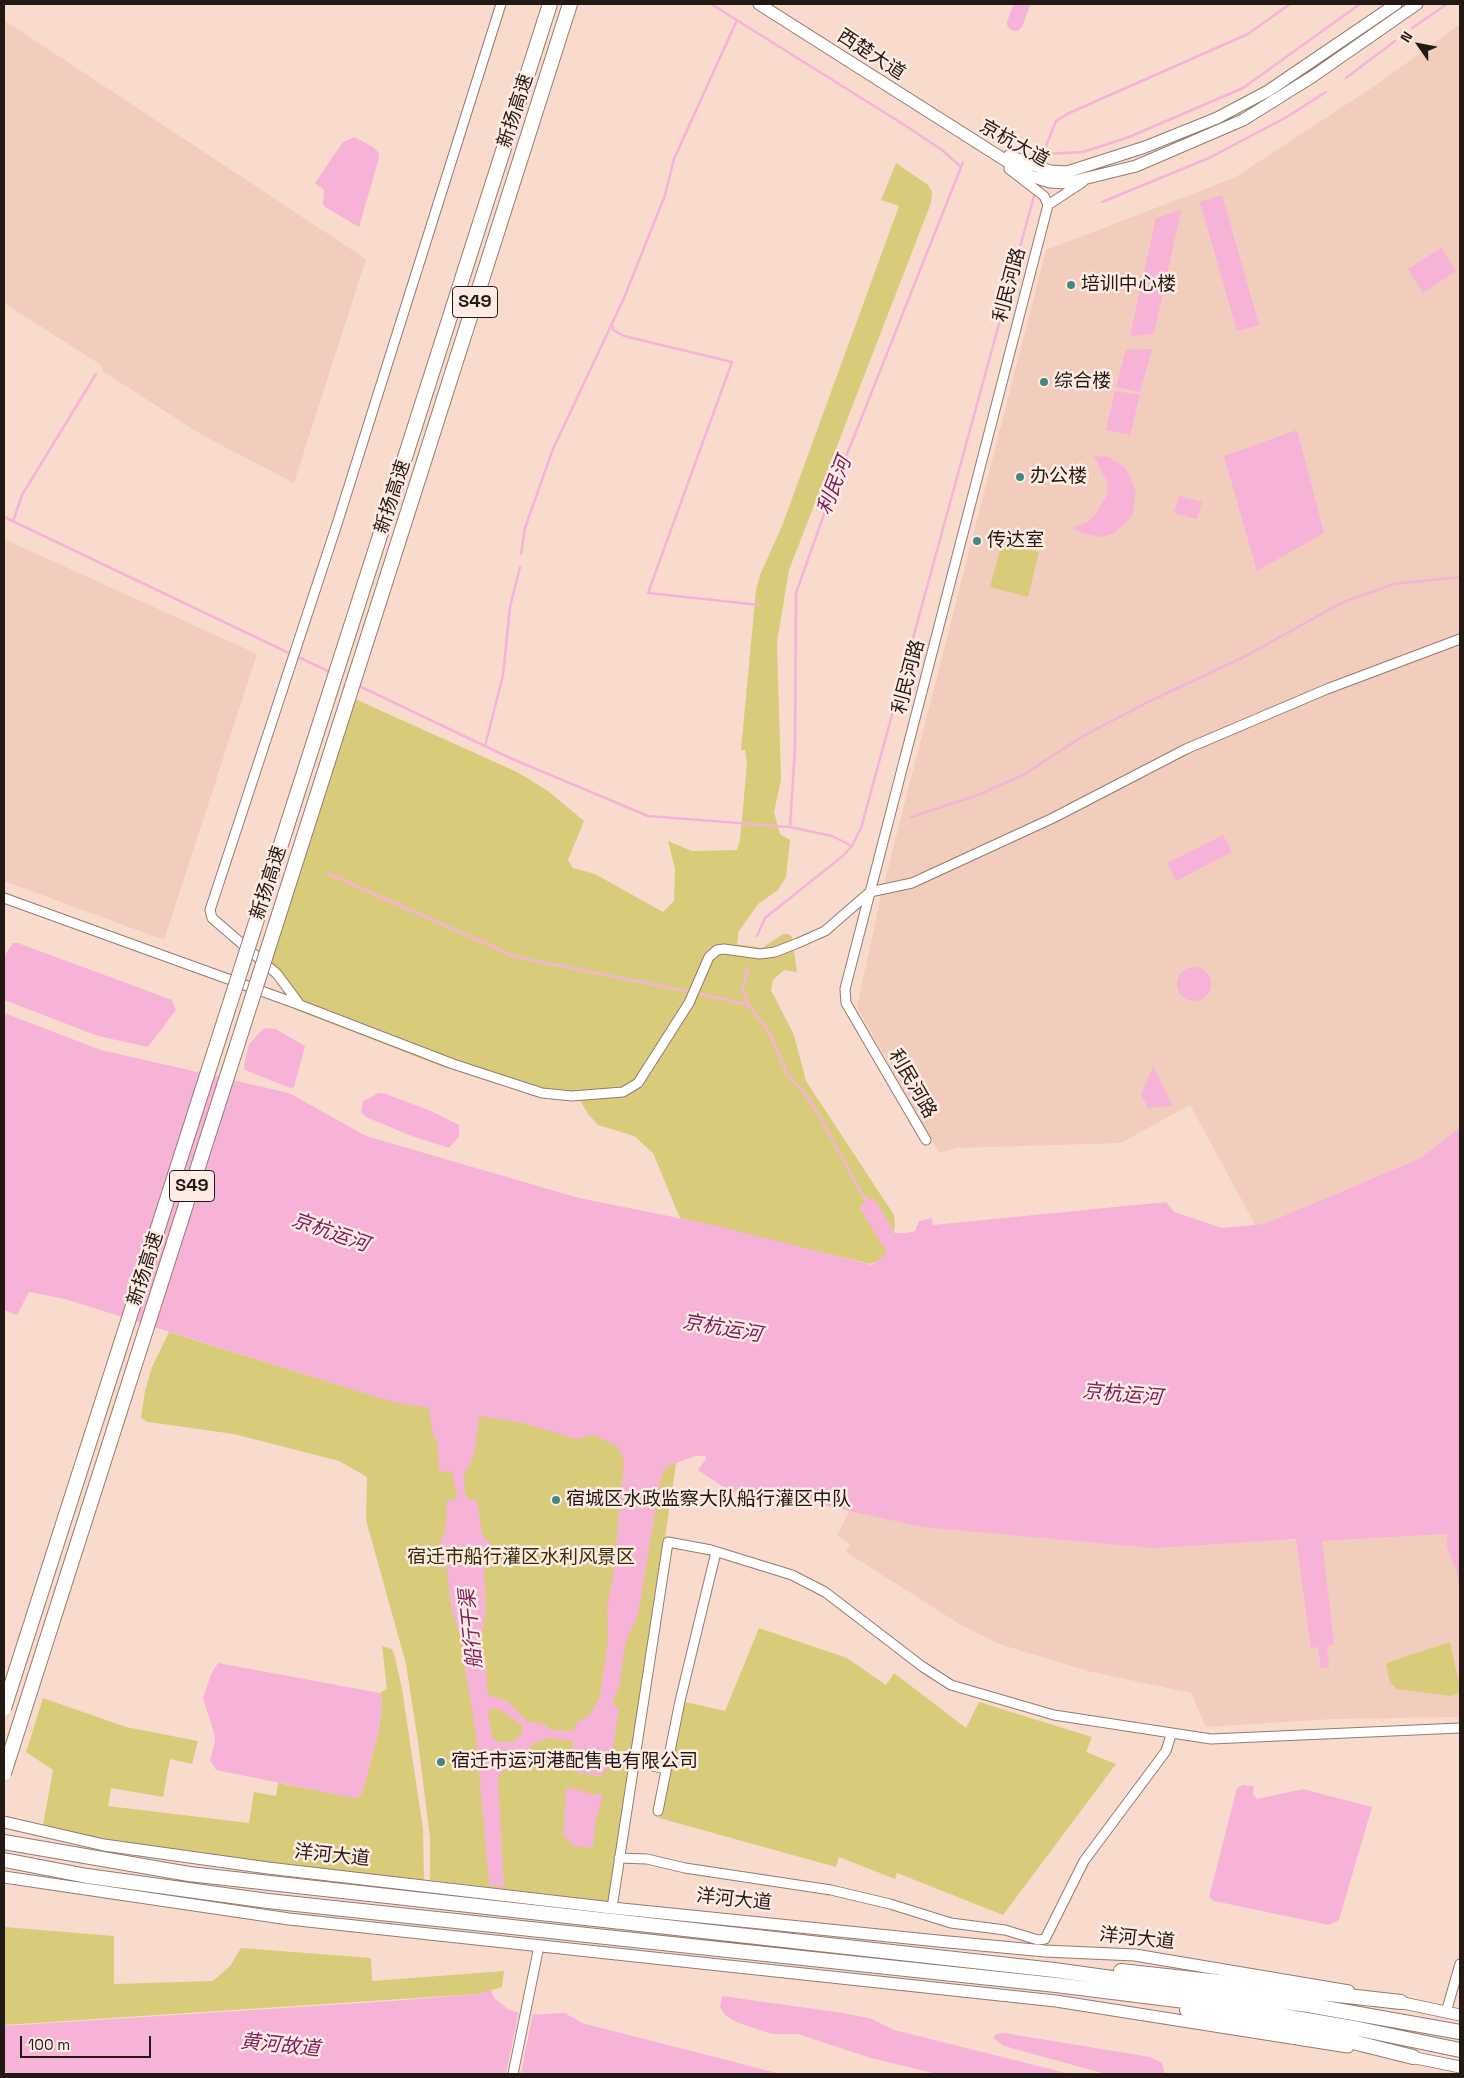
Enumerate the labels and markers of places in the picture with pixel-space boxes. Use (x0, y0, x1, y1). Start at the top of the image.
place label: 培训中心楼 (1081, 274, 1176, 296)
marker: 培训中心楼 (1065, 279, 1077, 291)
place label: 综合楼 (1054, 371, 1111, 393)
marker: 综合楼 (1038, 376, 1050, 388)
place label: 办公楼 (1030, 466, 1087, 488)
marker: 办公楼 (1014, 471, 1026, 483)
place label: 传达室 (987, 530, 1044, 552)
marker: 传达室 (971, 535, 983, 547)
place label: 宿城区水政监察大队船行灌区中队 (566, 1489, 851, 1511)
marker: 宿城区水政监察大队船行灌区中队 (550, 1494, 562, 1506)
place label: 宿迁市运河港配售电有限公司 (451, 1751, 698, 1773)
marker: 宿迁市运河港配售电有限公司 (435, 1756, 447, 1768)

